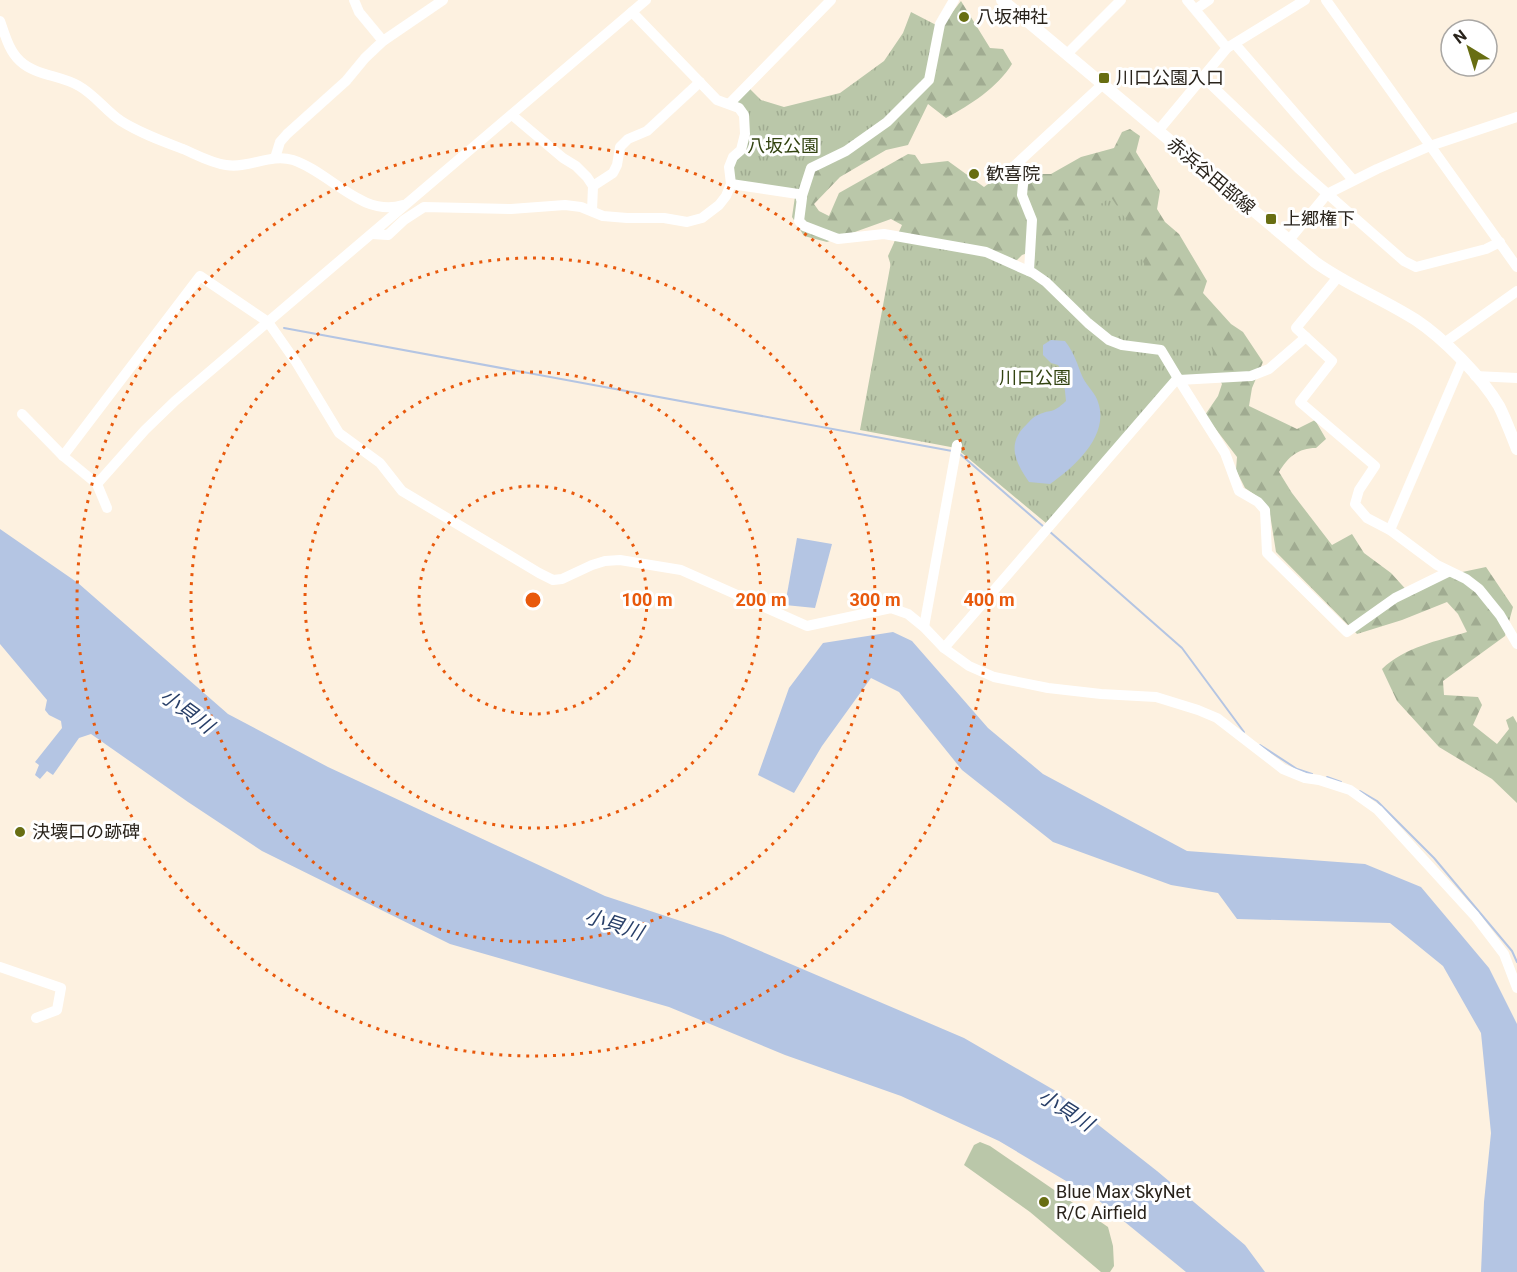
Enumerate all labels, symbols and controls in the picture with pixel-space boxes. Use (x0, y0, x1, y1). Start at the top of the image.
place label: 八坂神社 (976, 6, 1048, 27)
marker: 八坂神社 (957, 10, 971, 24)
north arrow (1439, 18, 1499, 78)
text: N (1450, 26, 1470, 48)
place label: 川口公園入口 (1116, 67, 1224, 88)
marker: 川口公園入口 (1097, 71, 1111, 85)
street label: 赤浜谷田部線 (1163, 133, 1259, 218)
park label: 八坂公園 (747, 135, 819, 156)
place label: 歓喜院 (986, 163, 1040, 184)
marker: 歓喜院 (967, 167, 981, 181)
place label: 上郷権下 (1283, 208, 1355, 229)
marker: 上郷権下 (1264, 212, 1278, 226)
park label: 川口公園 (999, 367, 1071, 388)
text: 100 m (621, 589, 673, 610)
text: 200 m (735, 589, 787, 610)
text: 300 m (849, 589, 901, 610)
text: 400 m (963, 589, 1015, 610)
centre of rings (523, 590, 543, 610)
water label: 小貝川 (156, 684, 220, 740)
place label: 決壊口の跡碑 (32, 821, 140, 842)
marker: 決壊口の跡碑 (13, 825, 27, 839)
water label: 小貝川 (582, 903, 648, 945)
water label: 小貝川 (1034, 1084, 1099, 1137)
place label: Blue Max SkyNet R/C Airfield (1056, 1181, 1191, 1223)
marker: Blue Max SkyNet R/C Airfield (1037, 1195, 1051, 1209)

